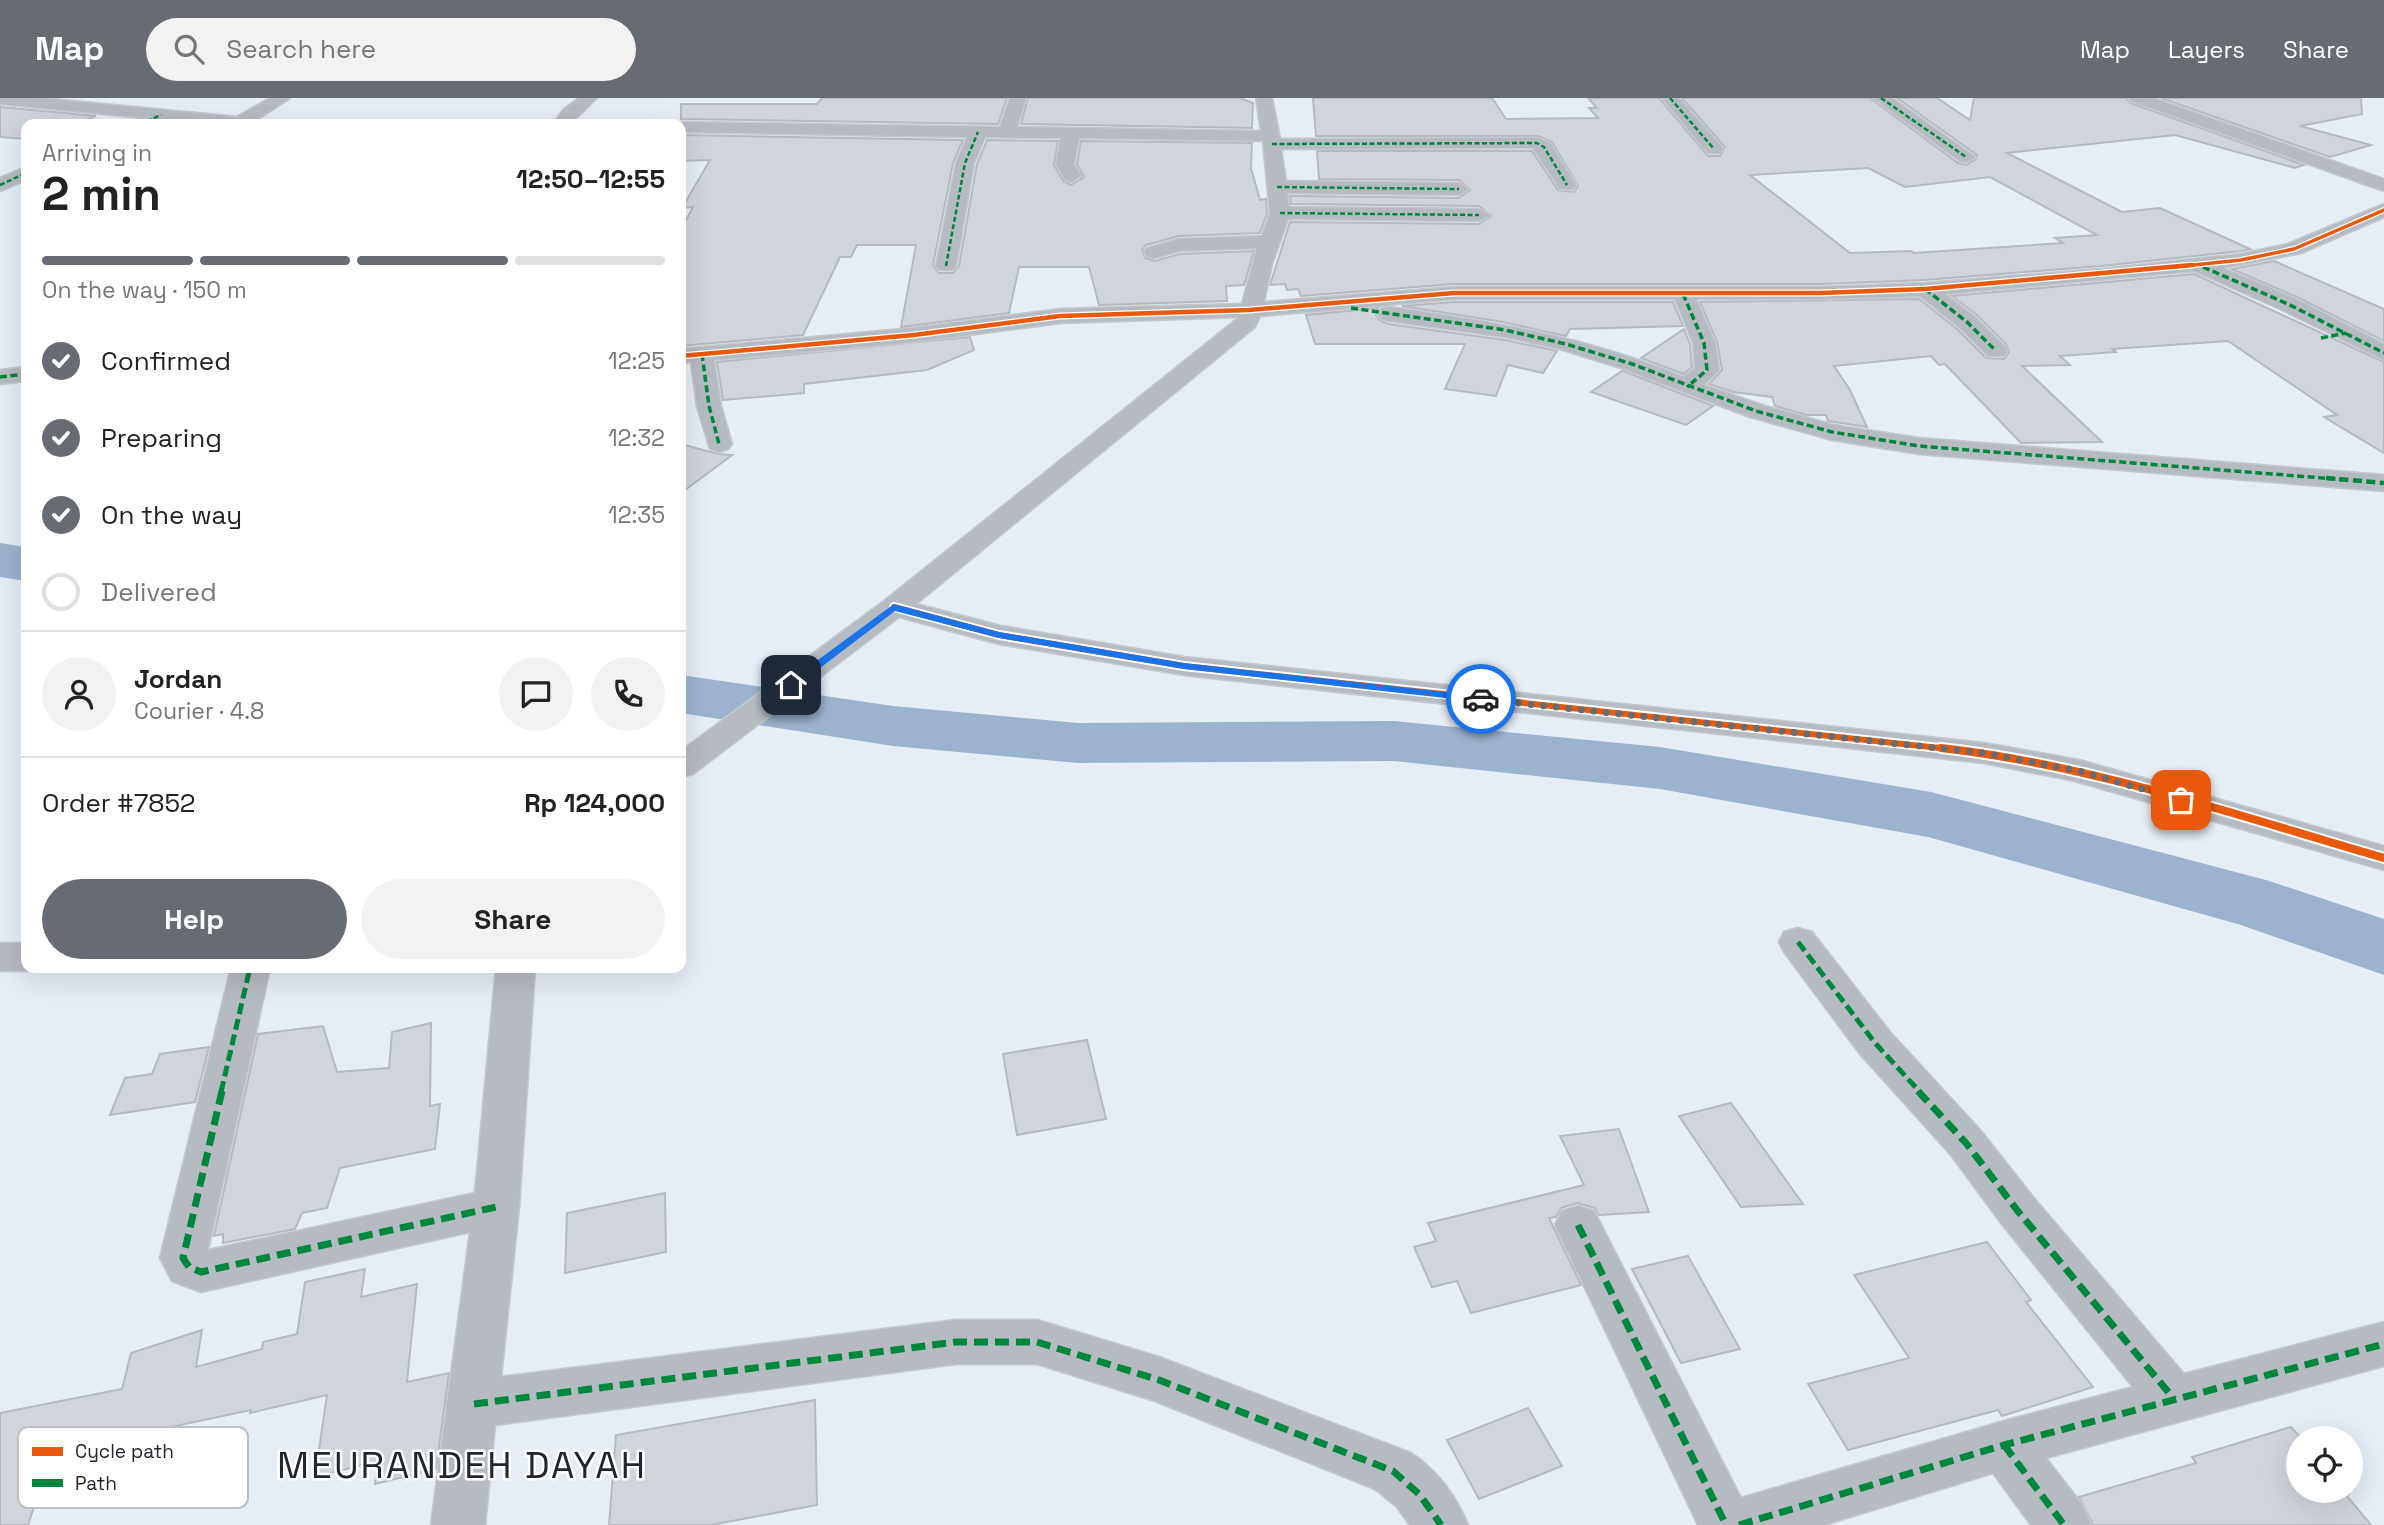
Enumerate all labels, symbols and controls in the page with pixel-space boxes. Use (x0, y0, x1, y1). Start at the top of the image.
search box (146, 18, 636, 81)
text: Map (35, 28, 104, 70)
icon: search (170, 30, 208, 68)
text: Search here (226, 32, 376, 66)
text: Map (2080, 34, 2130, 65)
text: Layers (2168, 34, 2245, 65)
text: Share (2283, 34, 2349, 65)
text: Arriving in (42, 138, 152, 168)
text: 12:50–12:55 (516, 162, 665, 196)
text: 2 min (42, 165, 161, 223)
text: On the way · 150 m (42, 275, 247, 305)
icon: check (42, 342, 80, 380)
text: Confirmed (101, 344, 231, 378)
text: 12:25 (608, 346, 665, 376)
icon: check (42, 419, 80, 457)
text: Preparing (101, 421, 222, 455)
text: 12:32 (608, 423, 665, 453)
icon: check (42, 496, 80, 534)
text: On the way (101, 498, 242, 532)
text: 12:35 (608, 500, 665, 530)
text: Delivered (101, 575, 217, 609)
pin (761, 655, 821, 715)
button: person (42, 657, 116, 731)
button: chat (499, 657, 573, 731)
button: phone (591, 657, 665, 731)
text: Jordan (134, 662, 222, 696)
courier (1446, 664, 1516, 734)
icon: home (772, 666, 810, 704)
icon: car (1462, 680, 1500, 718)
text: Courier · 4.8 (134, 696, 264, 726)
pin (2151, 770, 2211, 830)
icon: bag (2162, 781, 2200, 819)
text: Order #7852 (42, 786, 196, 820)
text: Rp 124,000 (524, 786, 665, 820)
button: Help (42, 879, 347, 959)
button: Share (361, 879, 665, 959)
map controls (2286, 1426, 2363, 1503)
button: locate (2286, 1426, 2363, 1503)
legend (18, 1427, 248, 1508)
text: Cycle path (75, 1439, 174, 1464)
district label: MEURANDEH DAYAH (277, 1442, 647, 1489)
text: Path (75, 1471, 117, 1496)

